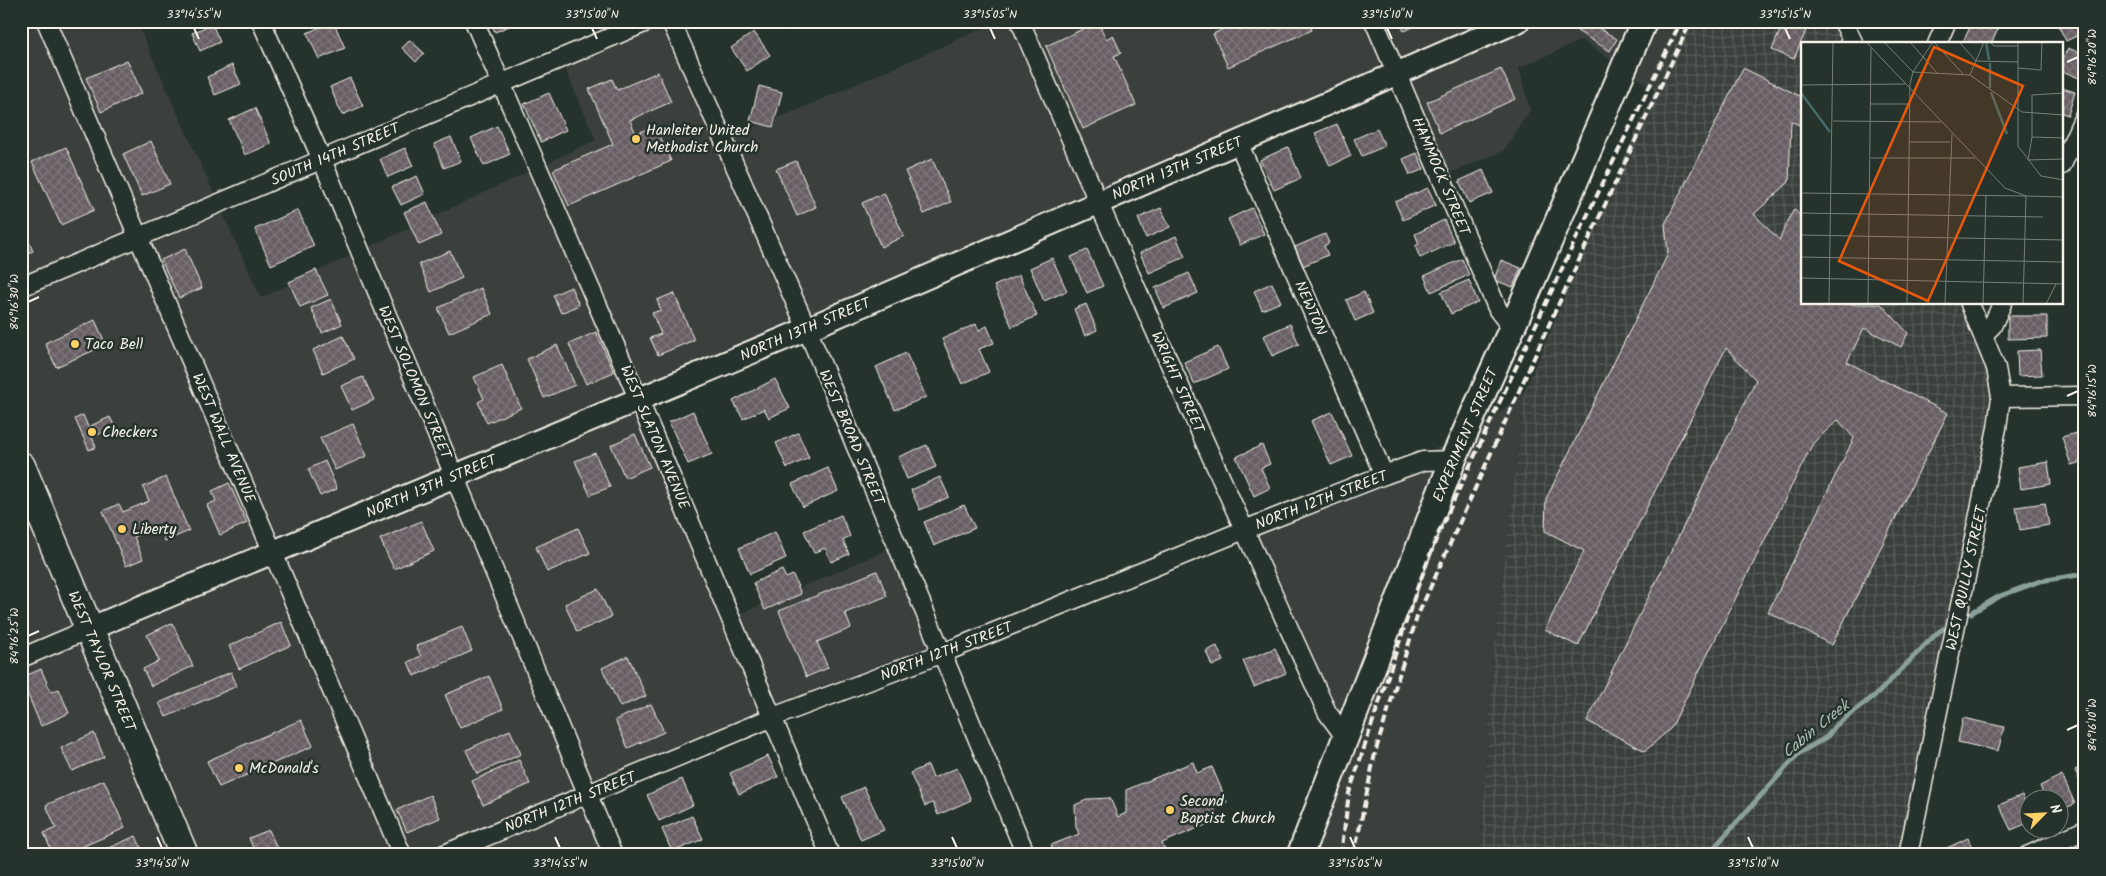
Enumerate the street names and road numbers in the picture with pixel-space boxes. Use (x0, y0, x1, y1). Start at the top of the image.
street label: HAMMOCK STREET (1404, 114, 1477, 241)
street label: SOUTH 14TH STREET (267, 116, 405, 193)
street label: NORTH 13TH STREET (1108, 130, 1248, 207)
street label: NEWTON (1287, 277, 1333, 340)
street label: NORTH 13TH STREET (736, 291, 876, 368)
street label: WEST SOLOMON STREET (371, 302, 458, 465)
street label: WRIGHT STREET (1144, 328, 1211, 439)
street label: WEST SLATON AVENUE (613, 361, 696, 515)
street label: EXPERIMENT STREET (1427, 363, 1506, 506)
street label: WEST BROAD STREET (812, 366, 891, 511)
street label: WEST WALL AVENUE (185, 369, 262, 508)
street label: NORTH 13TH STREET (362, 448, 502, 525)
street label: NORTH 12TH STREET (1252, 464, 1393, 537)
street label: WEST QUILLY STREET (1940, 502, 1994, 653)
street label: WEST TAYLOR STREET (61, 587, 142, 737)
street label: NORTH 12TH STREET (877, 615, 1018, 688)
street label: NORTH 12TH STREET (501, 765, 642, 840)

